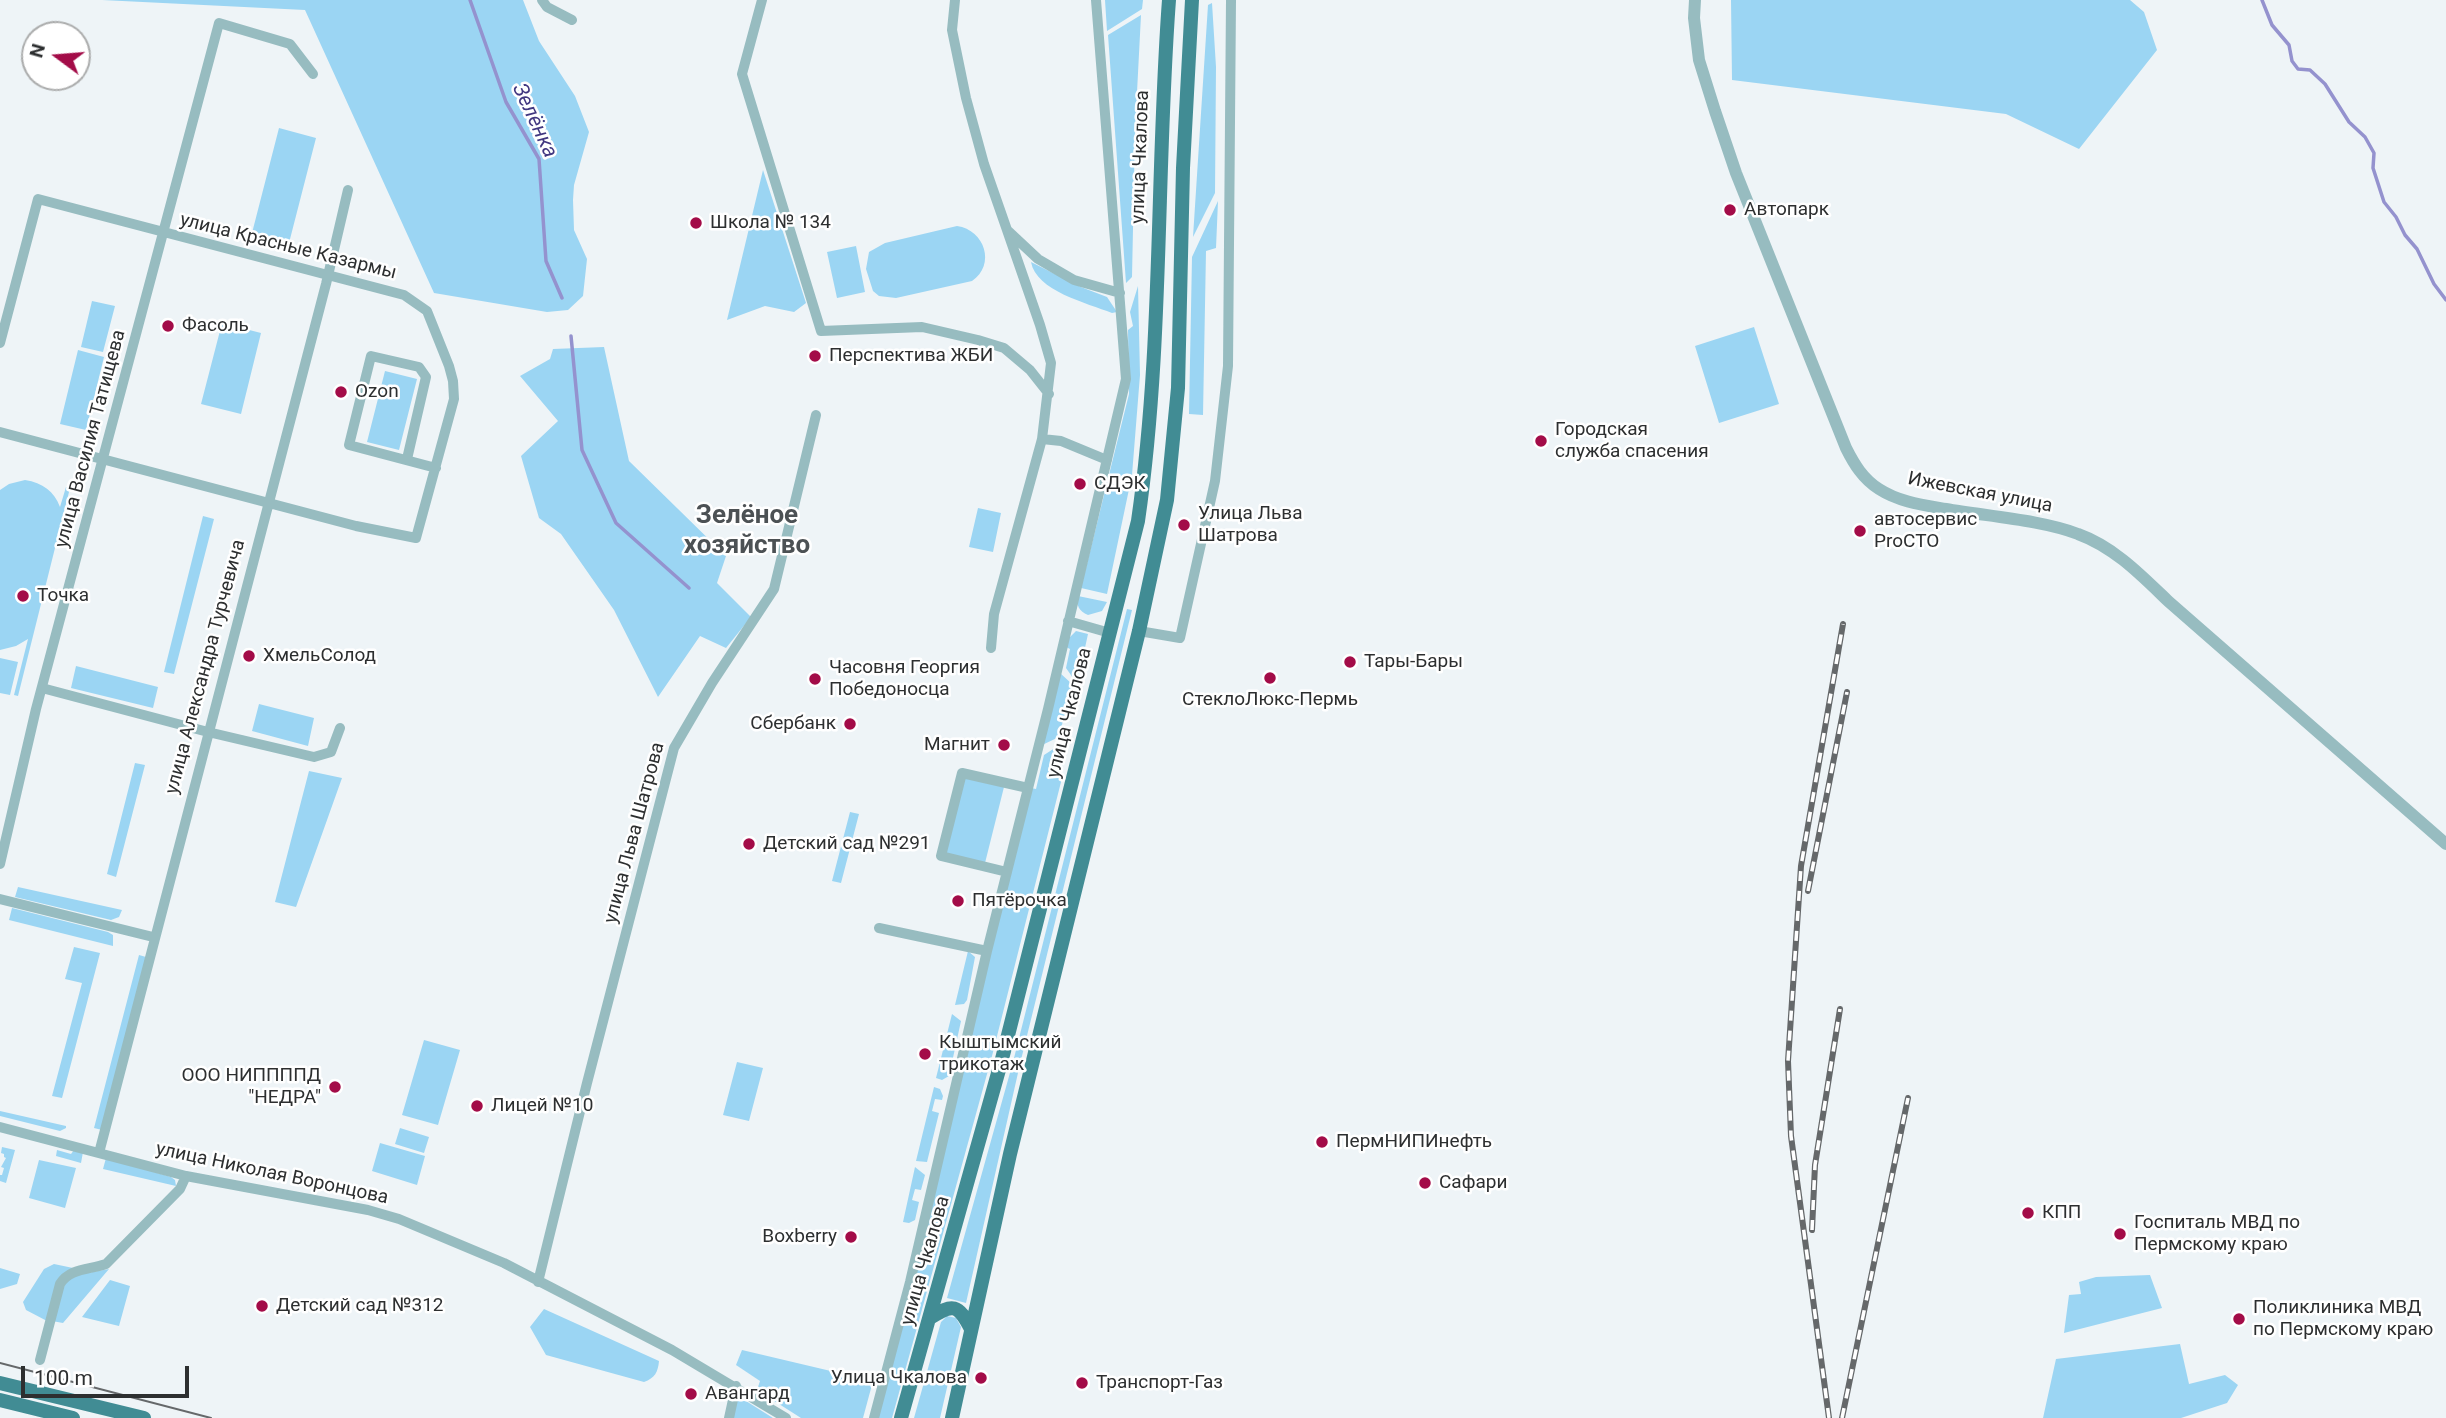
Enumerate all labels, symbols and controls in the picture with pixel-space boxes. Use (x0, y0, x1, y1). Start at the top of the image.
north arrow (21, 21, 91, 91)
text: N (24, 41, 50, 60)
water label: Зелёнка (506, 80, 562, 162)
street label: улица Чкалова (1127, 90, 1155, 224)
place label: Автопарк (1744, 199, 1829, 221)
marker: Автопарк (1722, 202, 1738, 218)
street label: улица Красные Казармы (177, 209, 399, 285)
place label: Школа № 134 (710, 212, 831, 234)
marker: Школа № 134 (688, 215, 704, 231)
place label: Фасоль (182, 315, 249, 337)
marker: Фасоль (160, 318, 176, 334)
street label: улица Василия Татищева (51, 328, 131, 550)
place label: Перспектива ЖБИ (829, 345, 993, 367)
marker: Перспектива ЖБИ (807, 348, 823, 364)
place label: Ozon (355, 381, 399, 403)
marker: Ozon (333, 384, 349, 400)
place label: Городская служба спасения (1555, 419, 1709, 463)
marker: Городская служба спасения (1533, 433, 1549, 449)
street label: Ижевская улица (1906, 468, 2054, 518)
place label: СДЭК (1094, 473, 1146, 495)
marker: СДЭК (1072, 476, 1088, 492)
district label: Зелёное хозяйство (684, 500, 810, 562)
place label: Улица Льва Шатрова (1198, 503, 1303, 547)
place label: автосервис ProСТО (1874, 509, 1977, 553)
marker: Улица Льва Шатрова (1176, 517, 1192, 533)
marker: автосервис ProСТО (1852, 523, 1868, 539)
street label: улица Александра Турчевича (161, 537, 251, 797)
place label: Точка (37, 585, 89, 607)
marker: Точка (15, 588, 31, 604)
place label: ХмельСолод (263, 645, 376, 667)
street label: улица Чкалова (1043, 645, 1097, 781)
marker: ХмельСолод (241, 648, 257, 664)
place label: Тары-Бары (1364, 651, 1463, 673)
marker: Тары-Бары (1342, 654, 1358, 670)
place label: Часовня Георгия Победоносца (829, 657, 980, 701)
marker: СтеклоЛюкс-Пермь (1262, 670, 1278, 686)
marker: Часовня Георгия Победоносца (807, 671, 823, 687)
place label: СтеклоЛюкс-Пермь (1182, 689, 1358, 711)
place label: Сбербанк (750, 713, 836, 735)
marker: Сбербанк (842, 716, 858, 732)
place label: Магнит (924, 734, 990, 756)
marker: Магнит (996, 737, 1012, 753)
street label: улица Льва Шатрова (600, 740, 670, 926)
place label: Детский сад №291 (763, 833, 931, 855)
marker: Детский сад №291 (741, 836, 757, 852)
place label: Пятёрочка (972, 890, 1067, 912)
marker: Пятёрочка (950, 893, 966, 909)
place label: Кыштымский трикотаж (939, 1032, 1061, 1076)
marker: Кыштымский трикотаж (917, 1046, 933, 1062)
place label: ООО НИППППД "НЕДРА" (181, 1065, 321, 1109)
marker: ООО НИППППД "НЕДРА" (327, 1079, 343, 1095)
place label: Лицей №10 (491, 1095, 593, 1117)
marker: Лицей №10 (469, 1098, 485, 1114)
place label: ПермНИПИнефть (1336, 1131, 1492, 1153)
marker: ПермНИПИнефть (1314, 1134, 1330, 1150)
street label: улица Николая Воронцова (154, 1138, 390, 1210)
place label: Сафари (1439, 1172, 1507, 1194)
marker: Сафари (1417, 1175, 1433, 1191)
street label: улица Чкалова (897, 1194, 955, 1328)
place label: КПП (2042, 1202, 2081, 1224)
marker: КПП (2020, 1205, 2036, 1221)
place label: Госпиталь МВД по Пермскому краю (2134, 1212, 2300, 1256)
place label: Boxberry (762, 1226, 837, 1248)
marker: Госпиталь МВД по Пермскому краю (2112, 1226, 2128, 1242)
marker: Boxberry (843, 1229, 859, 1245)
place label: Детский сад №312 (276, 1295, 444, 1317)
place label: Поликлиника МВД по Пермскому краю (2253, 1297, 2433, 1341)
marker: Детский сад №312 (254, 1298, 270, 1314)
marker: Поликлиника МВД по Пермскому краю (2231, 1311, 2247, 1327)
scale bar (24, 1352, 192, 1396)
text: 100 m (34, 1366, 93, 1390)
place label: Улица Чкалова (831, 1367, 967, 1389)
marker: Улица Чкалова (973, 1370, 989, 1386)
place label: Транспорт-Газ (1096, 1372, 1223, 1394)
marker: Транспорт-Газ (1074, 1375, 1090, 1391)
place label: Авангард (705, 1383, 790, 1405)
marker: Авангард (683, 1386, 699, 1402)

